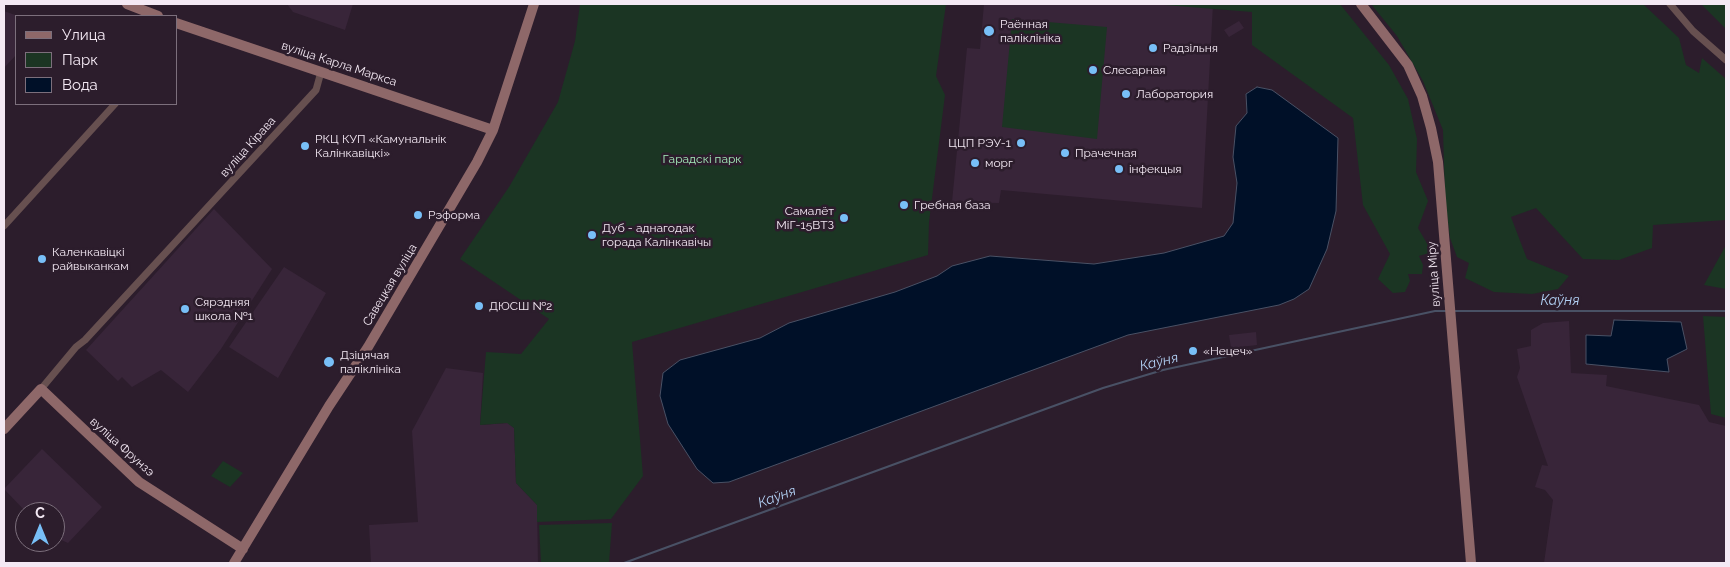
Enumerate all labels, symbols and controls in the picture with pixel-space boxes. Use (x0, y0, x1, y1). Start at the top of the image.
legend (15, 15, 178, 105)
place label: Раённая паліклініка (1000, 17, 1061, 45)
marker: Раённая паліклініка (982, 24, 996, 38)
text: Улица (62, 26, 106, 44)
street label: вуліца Карла Маркса (280, 39, 398, 89)
place label: Радзільня (1163, 41, 1218, 55)
marker: Радзільня (1147, 42, 1159, 54)
text: Парк (62, 51, 98, 69)
place label: Слесарная (1103, 63, 1165, 77)
marker: Слесарная (1087, 64, 1099, 76)
text: Вода (62, 76, 98, 94)
place label: Лаборатория (1136, 87, 1213, 101)
marker: Лаборатория (1120, 88, 1132, 100)
street label: вуліца Кірава (217, 114, 279, 180)
place label: РКЦ КУП «Камунальнік Калінкавіцкі» (315, 132, 447, 160)
place label: ЦЦП РЭУ-1 (948, 136, 1011, 150)
marker: ЦЦП РЭУ-1 (1015, 137, 1027, 149)
marker: РКЦ КУП «Камунальнік Калінкавіцкі» (299, 140, 311, 152)
place label: Прачечная (1075, 146, 1137, 160)
marker: Прачечная (1059, 147, 1071, 159)
park label: Гарадскі парк (662, 152, 742, 166)
place label: морг (985, 156, 1013, 170)
marker: морг (969, 157, 981, 169)
place label: інфекцыя (1129, 162, 1182, 176)
marker: інфекцыя (1113, 163, 1125, 175)
place label: Гребная база (914, 198, 991, 212)
marker: Гребная база (898, 199, 910, 211)
place label: Самалёт МіГ-15ВТЗ (776, 204, 834, 232)
place label: Рэформа (428, 208, 480, 222)
marker: Рэформа (412, 209, 424, 221)
marker: Самалёт МіГ-15ВТЗ (838, 212, 850, 224)
place label: Дуб - аднагодак горада Калінкавічы (602, 221, 711, 249)
marker: Дуб - аднагодак горада Калінкавічы (586, 229, 598, 241)
street label: Савецкая вуліца (360, 241, 420, 329)
street label: вуліца Міру (1425, 241, 1443, 307)
place label: Каленкавіцкі райвыканкам (52, 245, 129, 273)
marker: Каленкавіцкі райвыканкам (36, 253, 48, 265)
water label: Каўня (1540, 293, 1580, 309)
place label: Сярэдняя школа №1 (195, 295, 253, 323)
place label: ДЮСШ №2 (489, 299, 552, 313)
marker: ДЮСШ №2 (473, 300, 485, 312)
marker: Сярэдняя школа №1 (179, 303, 191, 315)
place label: «Нецеч» (1203, 344, 1253, 358)
marker: «Нецеч» (1187, 345, 1199, 357)
place label: Дзіцячая паліклініка (340, 348, 401, 376)
water label: Каўня (1138, 349, 1180, 375)
marker: Дзіцячая паліклініка (322, 355, 336, 369)
street label: вуліца Фрунзэ (87, 414, 157, 480)
water label: Каўня (756, 482, 798, 512)
north arrow (15, 502, 65, 552)
text: С (35, 505, 45, 521)

